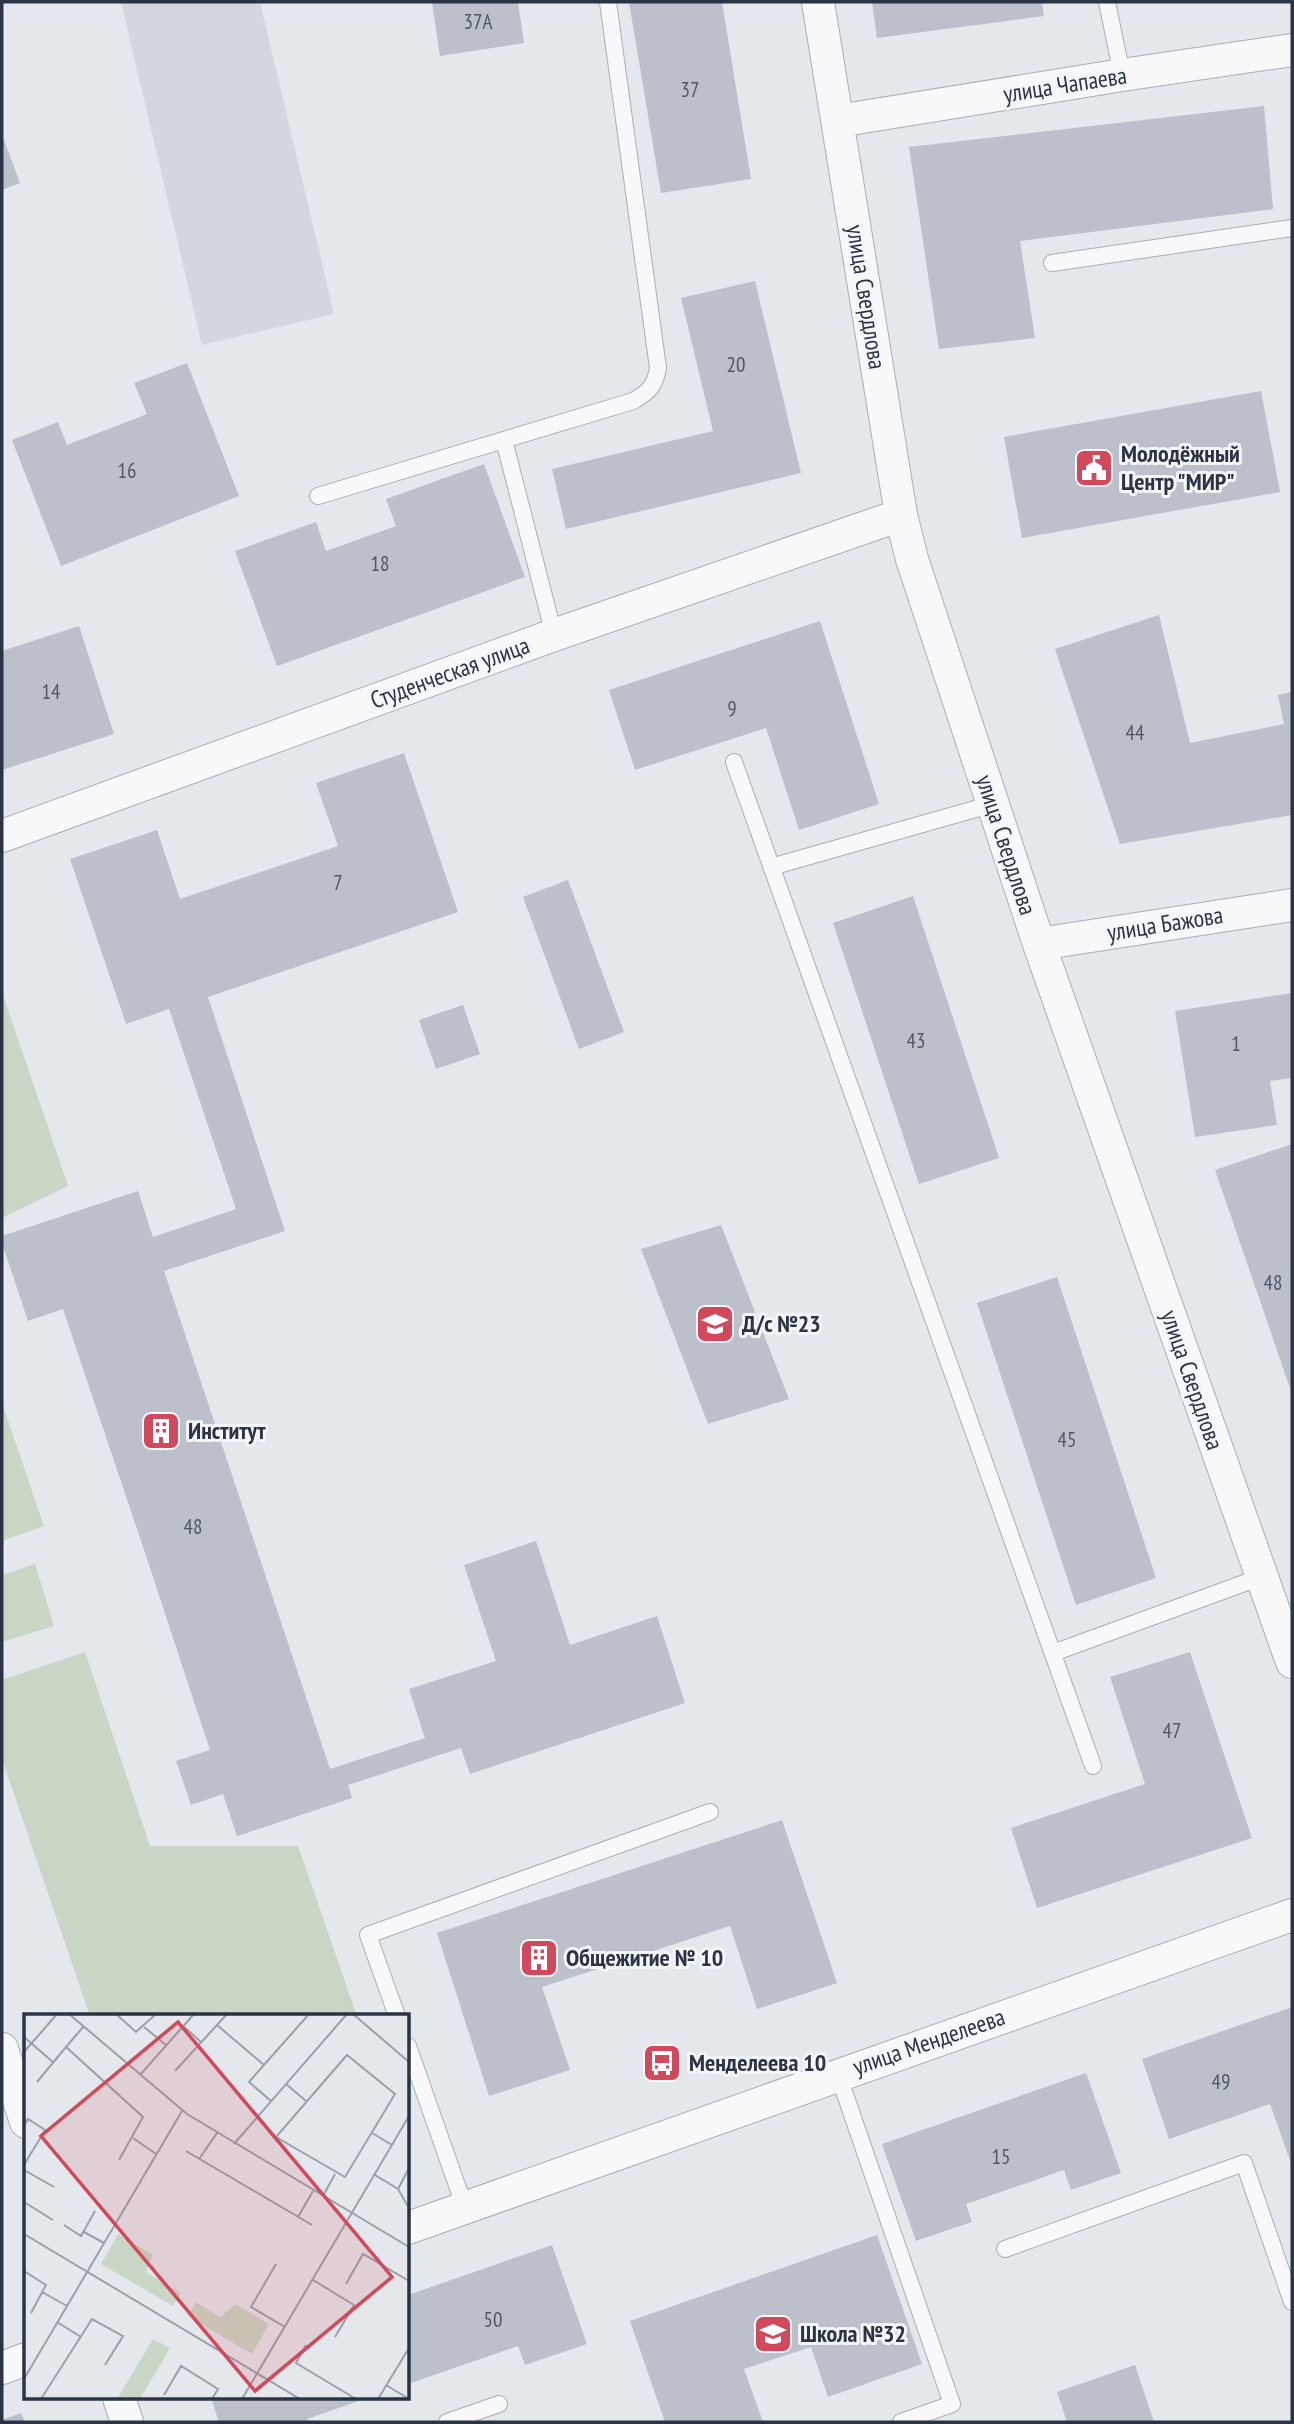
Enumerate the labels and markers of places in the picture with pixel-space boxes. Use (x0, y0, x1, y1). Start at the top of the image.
place label: Молодёжный Центр "МИР" (1121, 438, 1240, 497)
public building icon: Молодёжный Центр "МИР" (1073, 447, 1115, 489)
school or university icon: Д/с №23 (694, 1303, 736, 1345)
place label: Д/с №23 (742, 1308, 821, 1339)
building icon: Институт (140, 1410, 182, 1452)
place label: Институт (188, 1415, 266, 1446)
building icon: Общежитие № 10 (518, 1937, 560, 1979)
place label: Общежитие № 10 (566, 1942, 723, 1973)
bus stop icon: Менделеева 10 (641, 2042, 683, 2084)
place label: Менделеева 10 (689, 2047, 826, 2078)
school or university icon: Школа №32 (752, 2313, 794, 2355)
place label: Школа №32 (800, 2318, 906, 2349)

